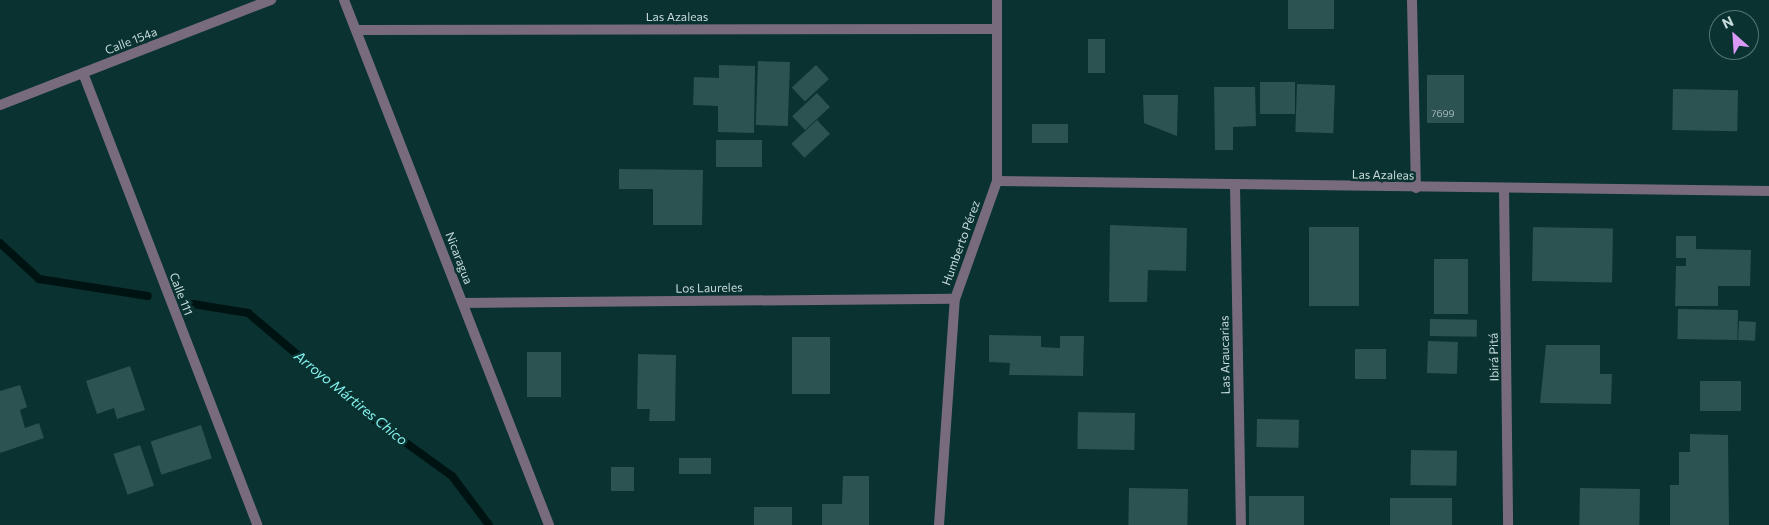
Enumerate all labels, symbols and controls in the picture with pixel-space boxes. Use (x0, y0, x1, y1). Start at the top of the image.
street label: Las Azaleas (646, 10, 708, 24)
north arrow (1709, 10, 1759, 60)
text: N (1719, 12, 1736, 32)
street label: Calle 154a (103, 24, 159, 58)
house number: 7699 (1431, 108, 1455, 120)
street label: Las Azaleas (1352, 167, 1414, 183)
street label: Humberto Pérez (939, 199, 983, 287)
street label: Nicaragua (442, 230, 476, 286)
street label: Calle 111 (166, 271, 196, 317)
street label: Los Laureles (675, 280, 743, 296)
street label: Las Araucarias (1217, 316, 1233, 394)
street label: Ibirá Pitá (1486, 333, 1502, 381)
water label: Arroyo Mártires Chico (291, 347, 411, 449)

